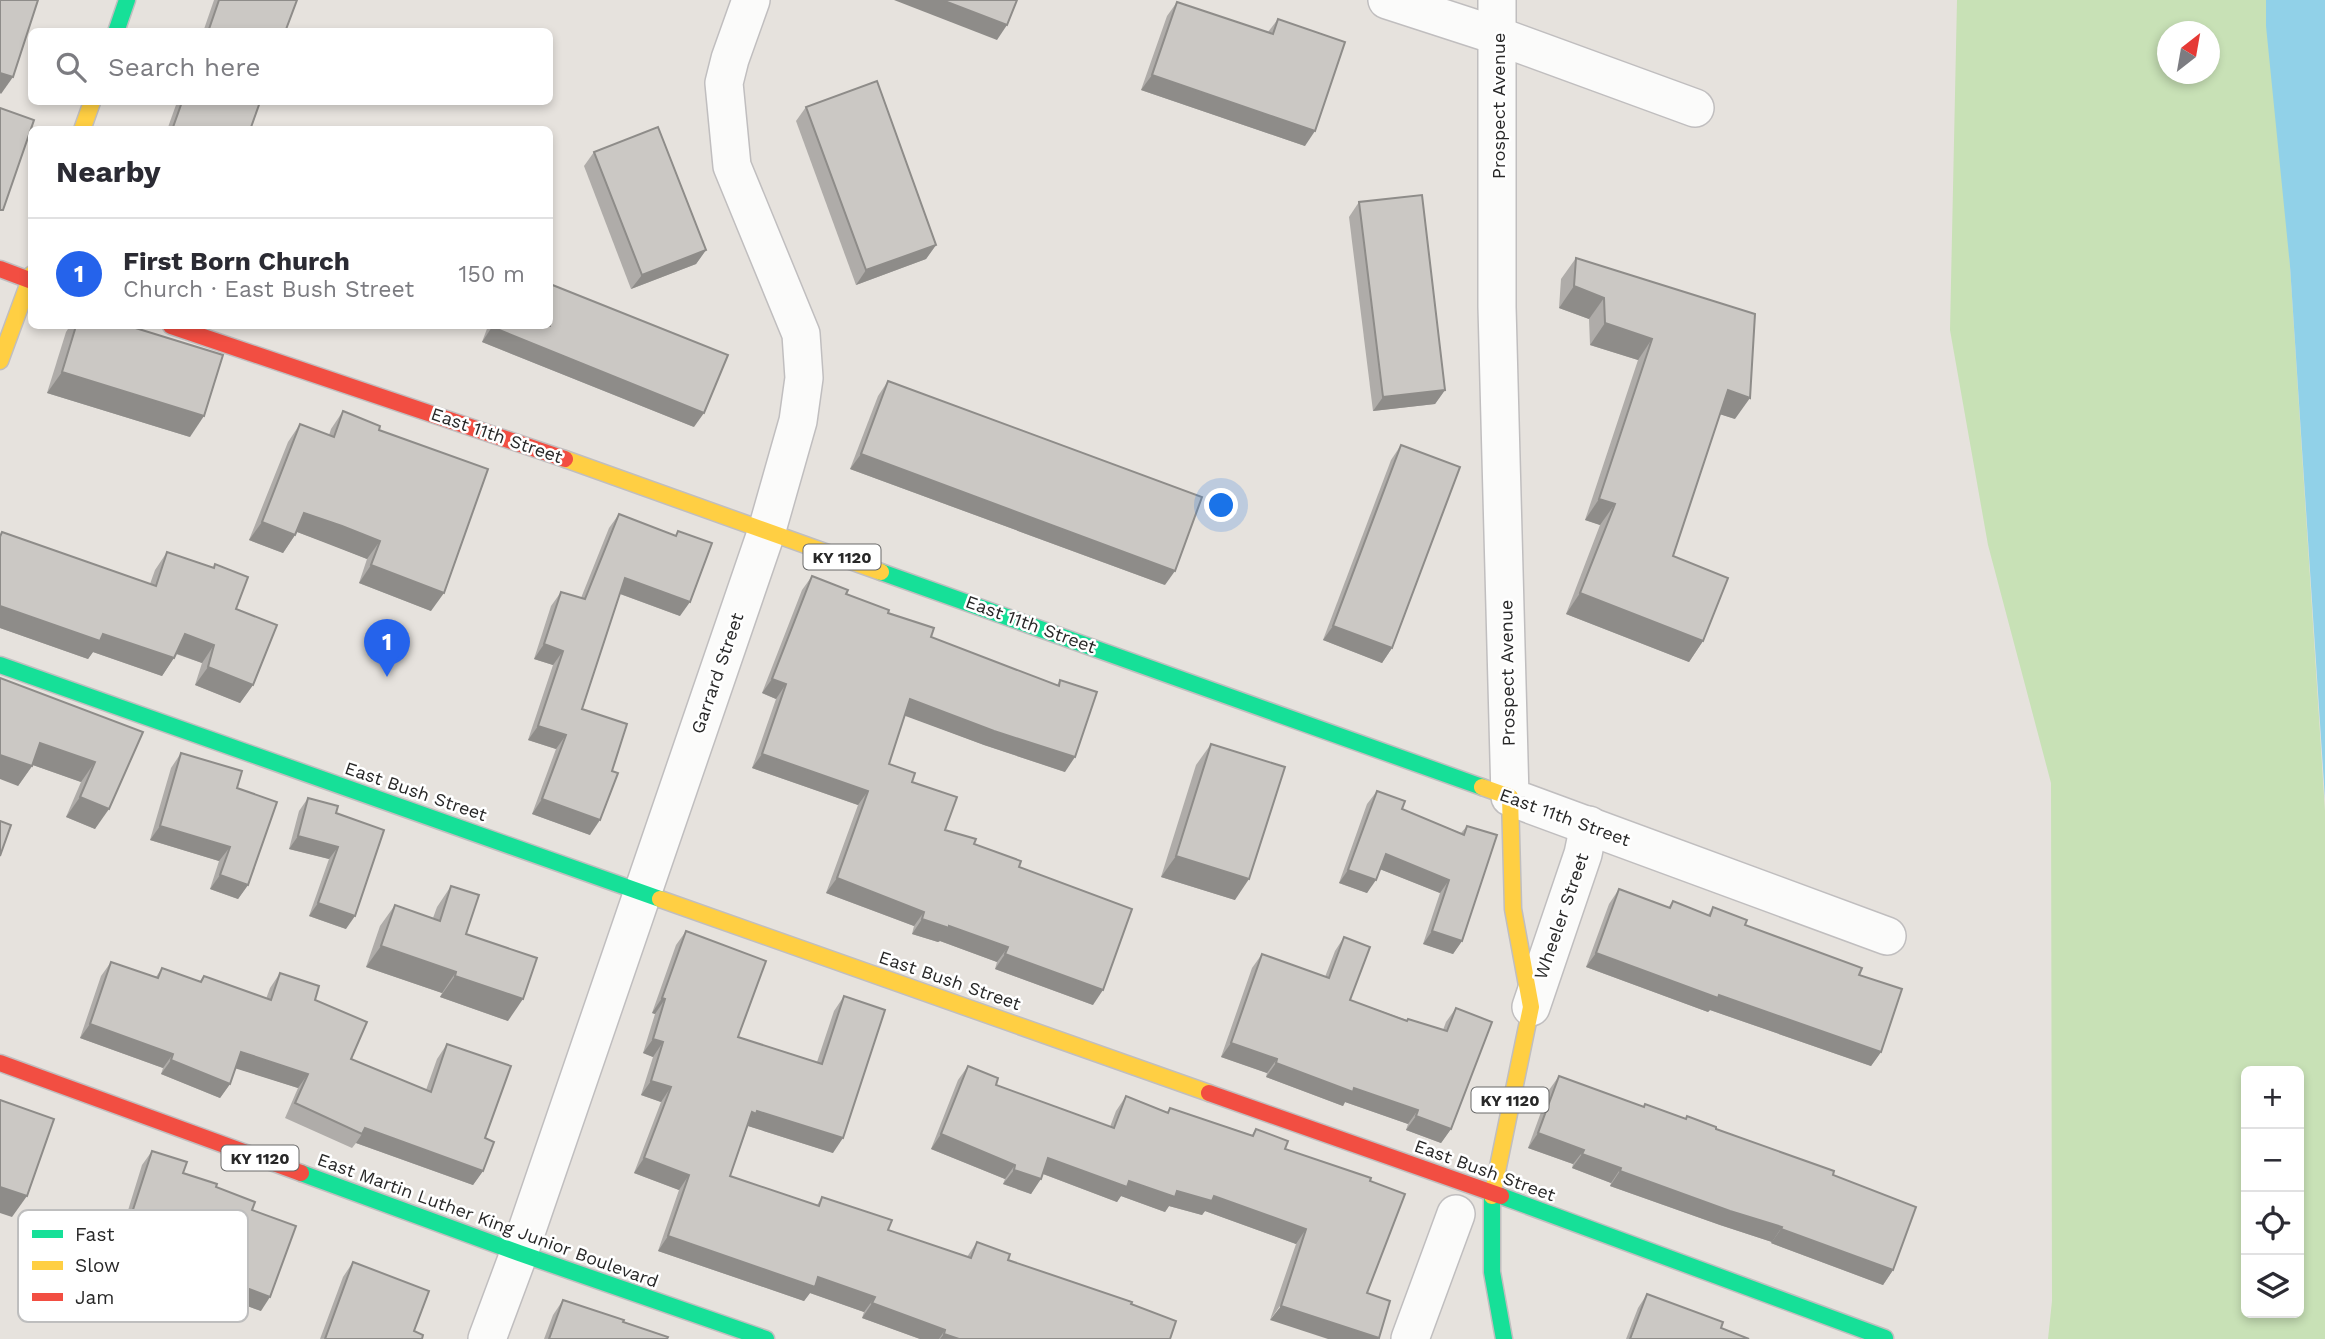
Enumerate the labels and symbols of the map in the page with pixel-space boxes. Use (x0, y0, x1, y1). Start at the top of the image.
north arrow (2157, 21, 2220, 84)
street label: Prospect Avenue (1488, 33, 1509, 179)
street label: East 11th Street (429, 403, 566, 467)
your location (1204, 488, 1238, 522)
road number: KY 1120 (804, 544, 880, 570)
street label: East 11th Street (963, 591, 1100, 658)
street label: Prospect Avenue (1495, 599, 1519, 747)
street label: Garrard Street (686, 609, 748, 736)
pin: 1 (364, 619, 410, 677)
street label: East Bush Street (342, 757, 490, 825)
street label: East 11th Street (1497, 784, 1634, 851)
street label: Wheeler Street (1530, 850, 1593, 982)
street label: East Bush Street (876, 946, 1024, 1014)
road number: KY 1120 (1472, 1088, 1548, 1112)
street label: East Bush Street (1412, 1135, 1559, 1205)
road number: KY 1120 (222, 1146, 298, 1170)
street label: East Martin Luther King Junior Boulevard (315, 1148, 661, 1292)
legend (18, 1210, 248, 1322)
text: Fast (75, 1223, 114, 1246)
text: Slow (75, 1254, 120, 1277)
text: Jam (75, 1286, 114, 1309)

